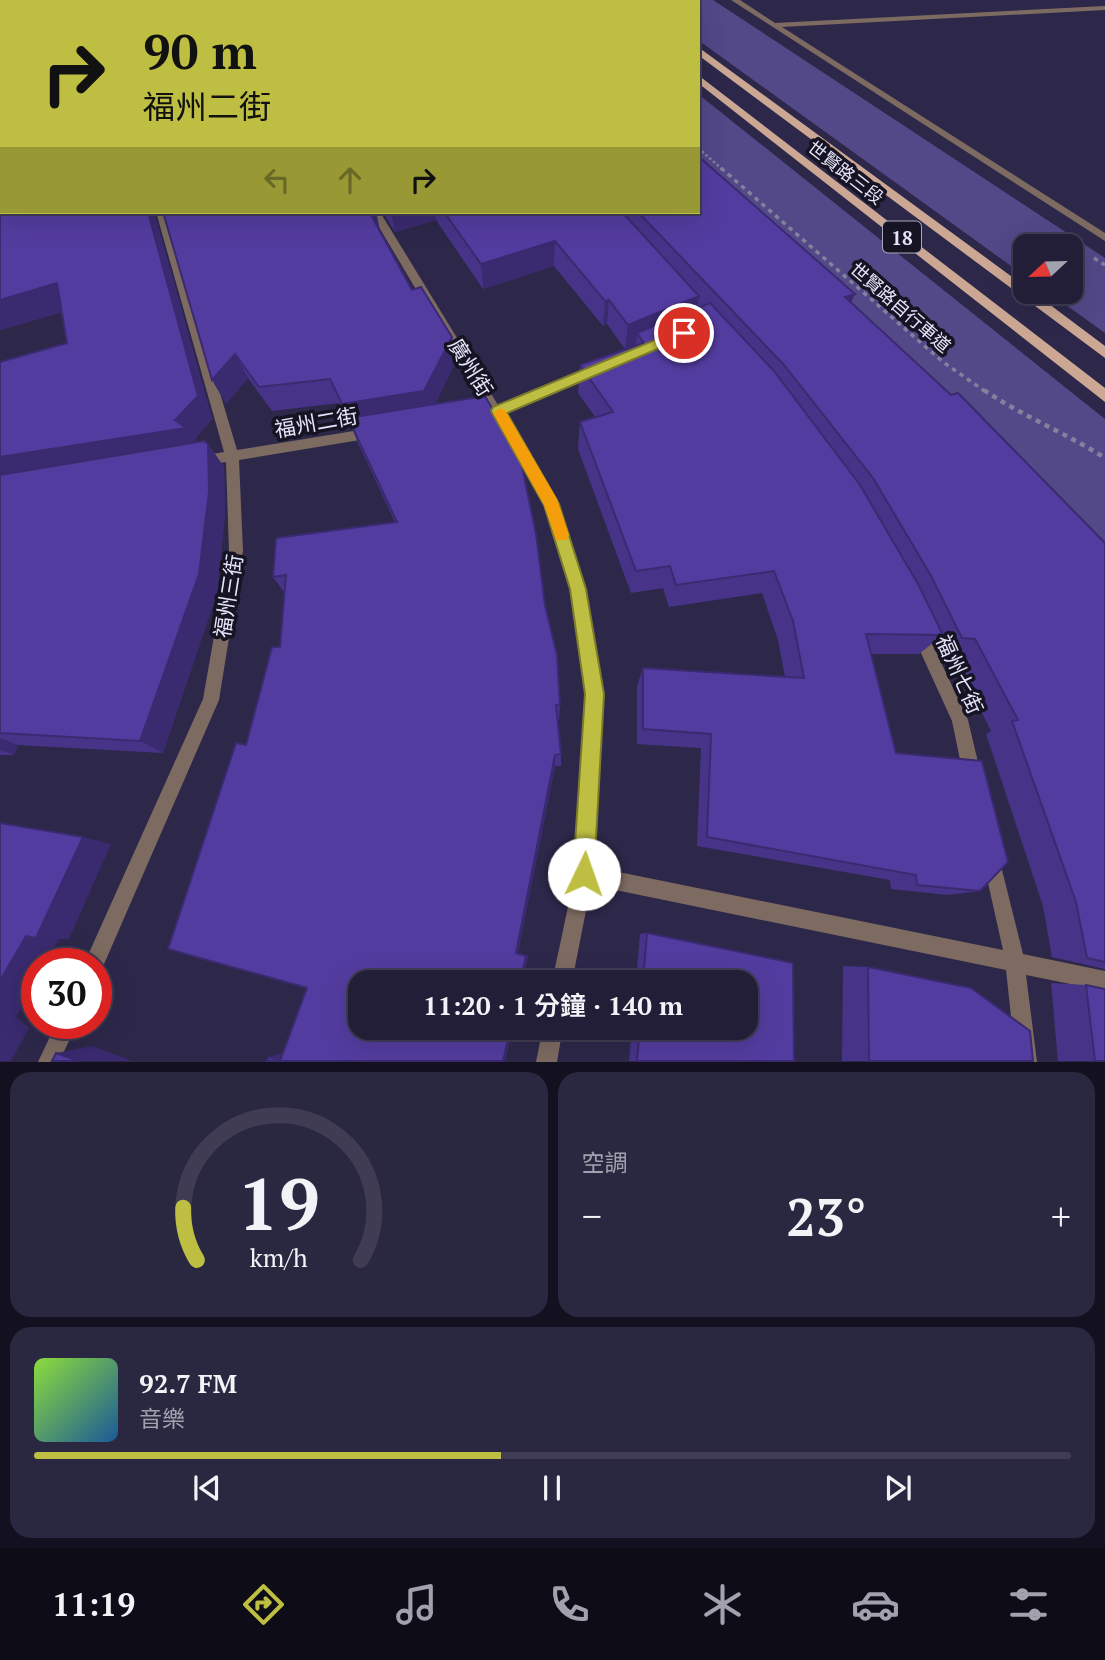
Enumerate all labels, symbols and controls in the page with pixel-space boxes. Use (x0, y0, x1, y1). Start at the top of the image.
text: 90 m (143, 18, 257, 83)
icon: right (28, 28, 119, 119)
text: 福州二街 (143, 85, 271, 127)
street label: 世賢路三段 (803, 135, 889, 209)
icon: left (258, 161, 296, 199)
icon: ahead (331, 161, 369, 199)
icon: right (404, 161, 442, 199)
road number: 18 (883, 221, 921, 252)
north arrow (1013, 234, 1083, 304)
map controls (1013, 234, 1083, 304)
street label: 世賢路自行車道 (846, 257, 956, 357)
pin (654, 303, 714, 363)
icon: arrive (665, 314, 703, 352)
street label: 廣州街 (442, 333, 500, 401)
street label: 福州二街 (272, 401, 360, 443)
street label: 福州三街 (208, 552, 248, 640)
street label: 福州七街 (930, 630, 990, 718)
position arrow (547, 837, 621, 911)
speed limit sign: 30 (21, 948, 112, 1039)
text: 11:20 · 1 分鐘 · 140 m (423, 988, 683, 1022)
text: 空調 (582, 1147, 628, 1178)
text: 19 (238, 1155, 320, 1252)
text: 23° (786, 1182, 866, 1251)
text: − (582, 1191, 602, 1241)
text: + (1051, 1191, 1071, 1241)
text: km/h (250, 1241, 308, 1274)
text: 92.7 FM (139, 1366, 237, 1400)
text: 音樂 (139, 1403, 185, 1434)
icon: previous (188, 1469, 226, 1507)
icon: pause (533, 1469, 571, 1507)
icon: next (879, 1469, 917, 1507)
icon: directions (239, 1580, 288, 1629)
icon: music (392, 1580, 441, 1629)
icon: phone (545, 1580, 594, 1629)
icon: climate (698, 1580, 747, 1629)
icon: car (851, 1580, 900, 1629)
icon: filters (1004, 1580, 1053, 1629)
text: 11:19 (52, 1583, 135, 1625)

